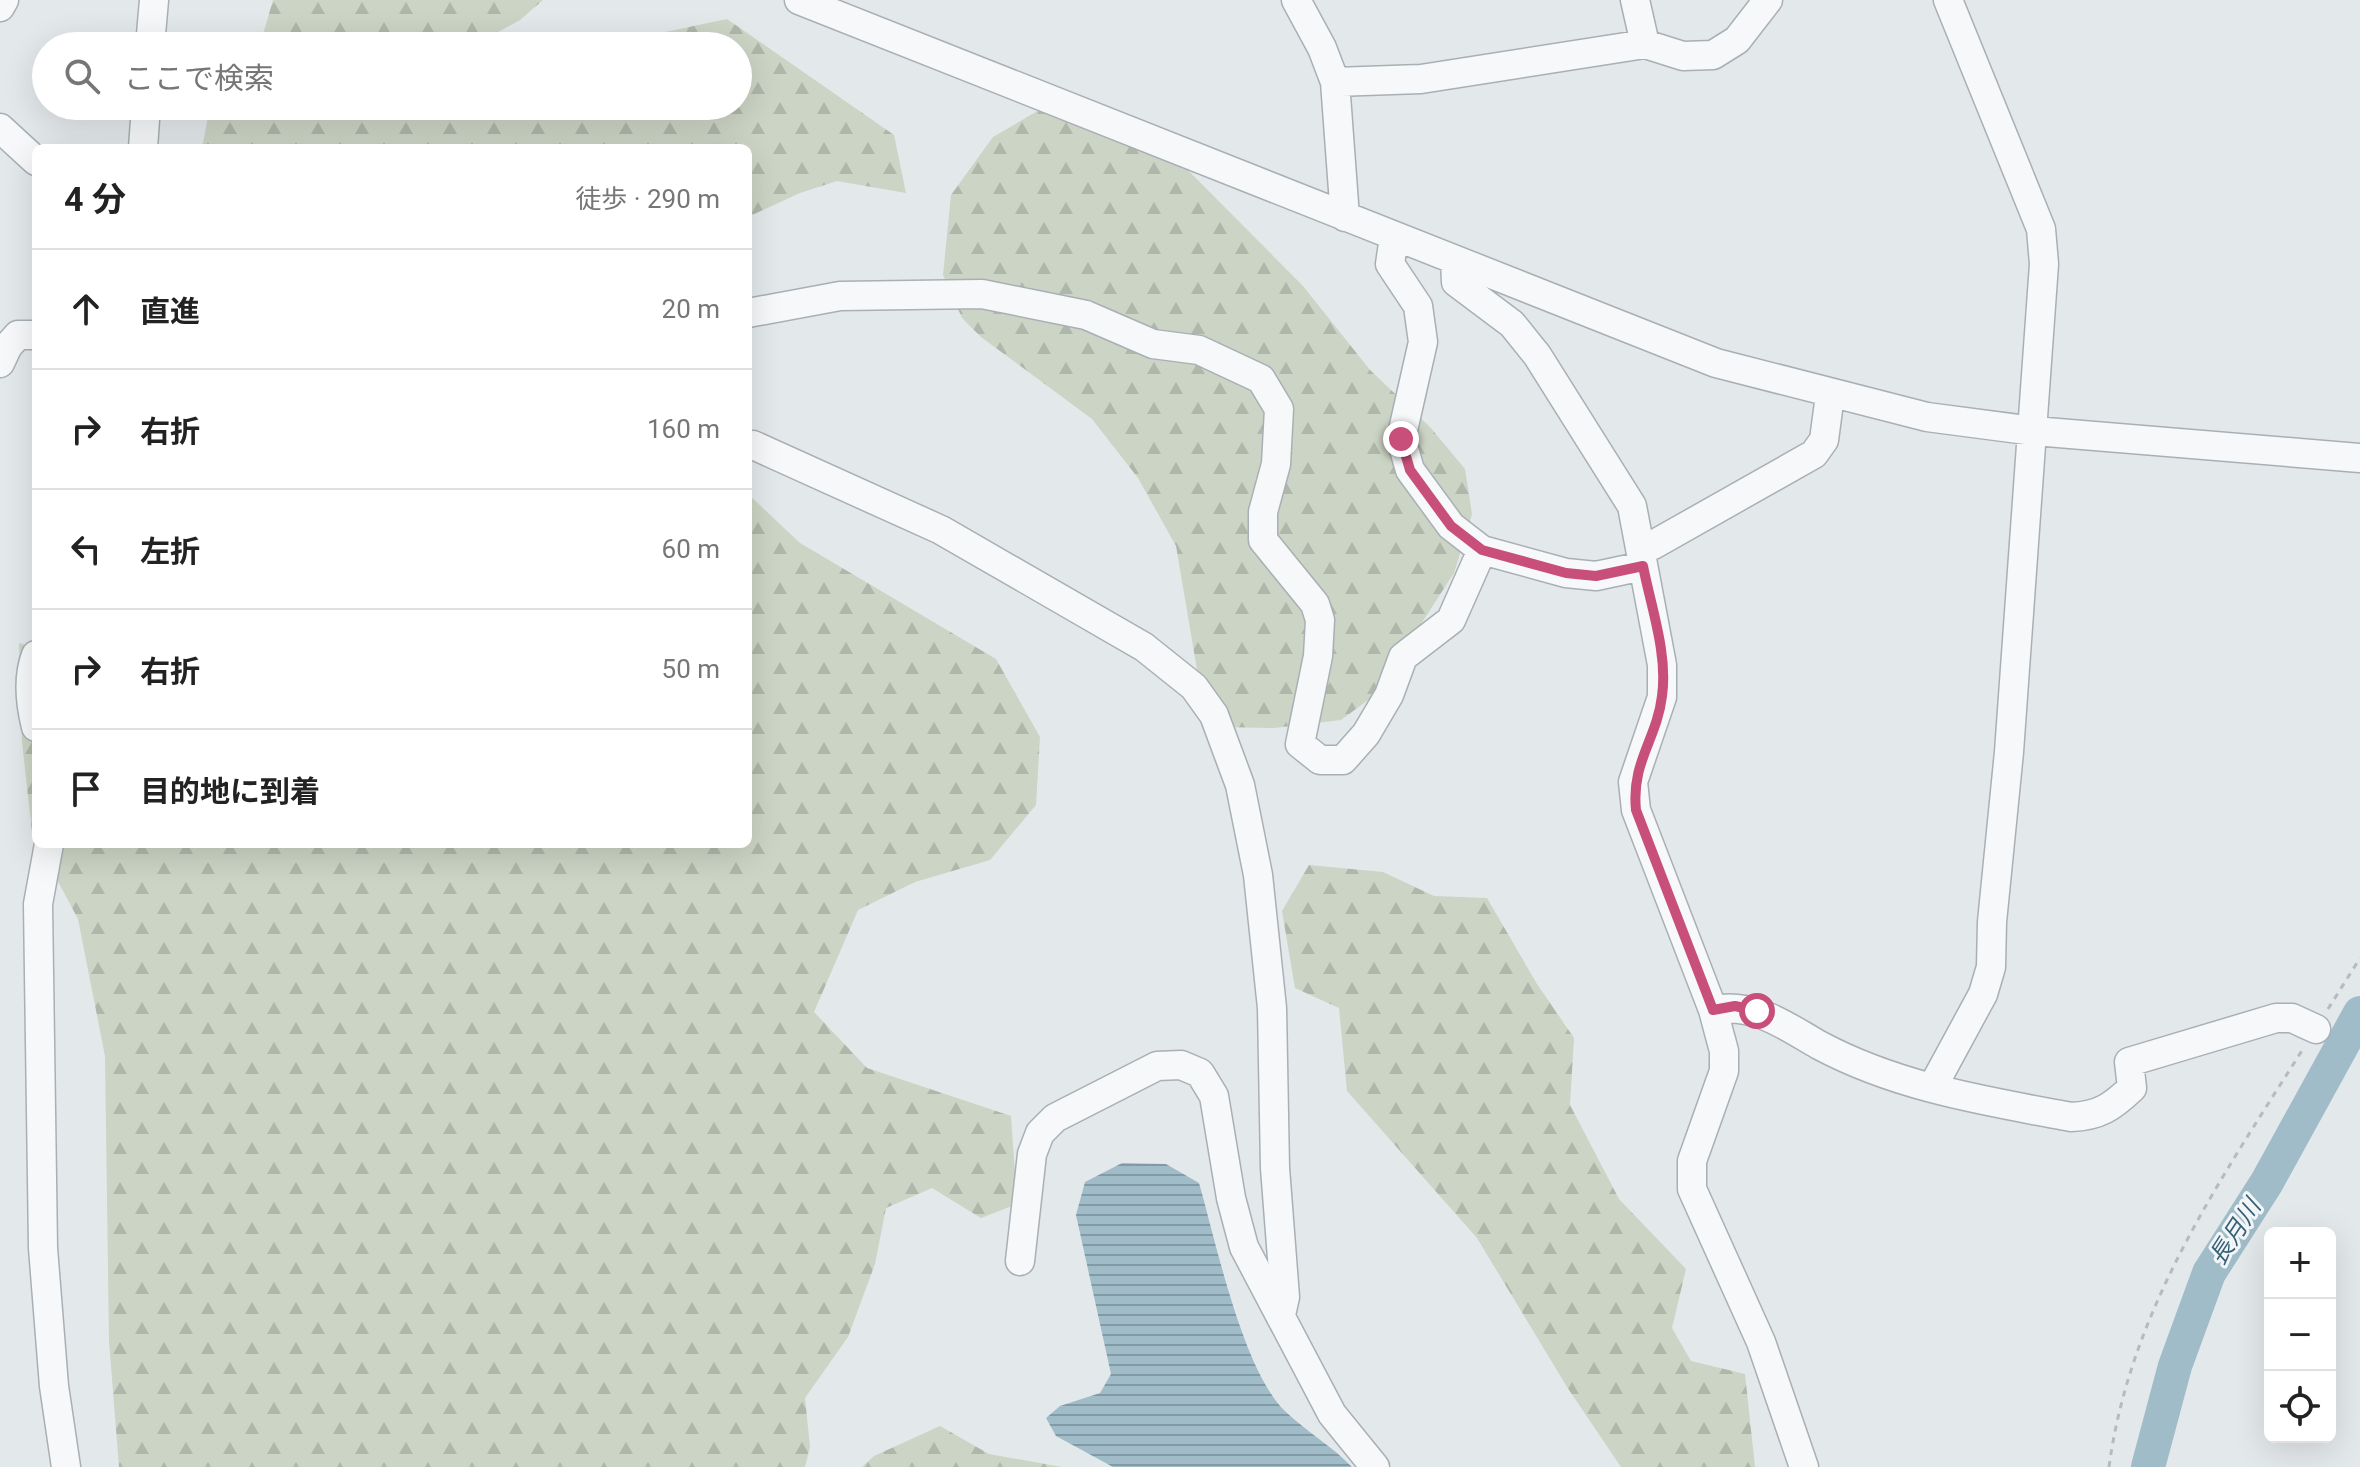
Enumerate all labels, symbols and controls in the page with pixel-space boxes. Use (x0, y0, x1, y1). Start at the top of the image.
search box (32, 32, 752, 120)
icon: search (60, 54, 104, 98)
text: ここで検索 (124, 61, 274, 96)
text: 4 分 (64, 179, 126, 219)
text: 徒歩 · 290 m (575, 184, 720, 214)
icon: ahead (64, 287, 108, 331)
text: 直進 (140, 294, 200, 329)
text: 20 m (662, 294, 720, 324)
icon: right (64, 407, 108, 451)
text: 右折 (140, 414, 200, 449)
text: 160 m (647, 414, 720, 444)
route end (1383, 421, 1419, 457)
icon: left (64, 527, 108, 571)
text: 左折 (140, 534, 200, 569)
text: 60 m (662, 534, 720, 564)
icon: right (64, 647, 108, 691)
text: 右折 (140, 654, 200, 689)
text: 50 m (662, 654, 720, 684)
icon: arrive (64, 767, 108, 811)
text: 目的地に到着 (140, 774, 320, 809)
route start (1739, 993, 1775, 1029)
water label: 長月川 (2204, 1192, 2268, 1270)
map controls (2264, 1227, 2336, 1443)
button: + (2264, 1227, 2336, 1299)
button: − (2264, 1299, 2336, 1371)
button: locate (2264, 1371, 2336, 1443)

